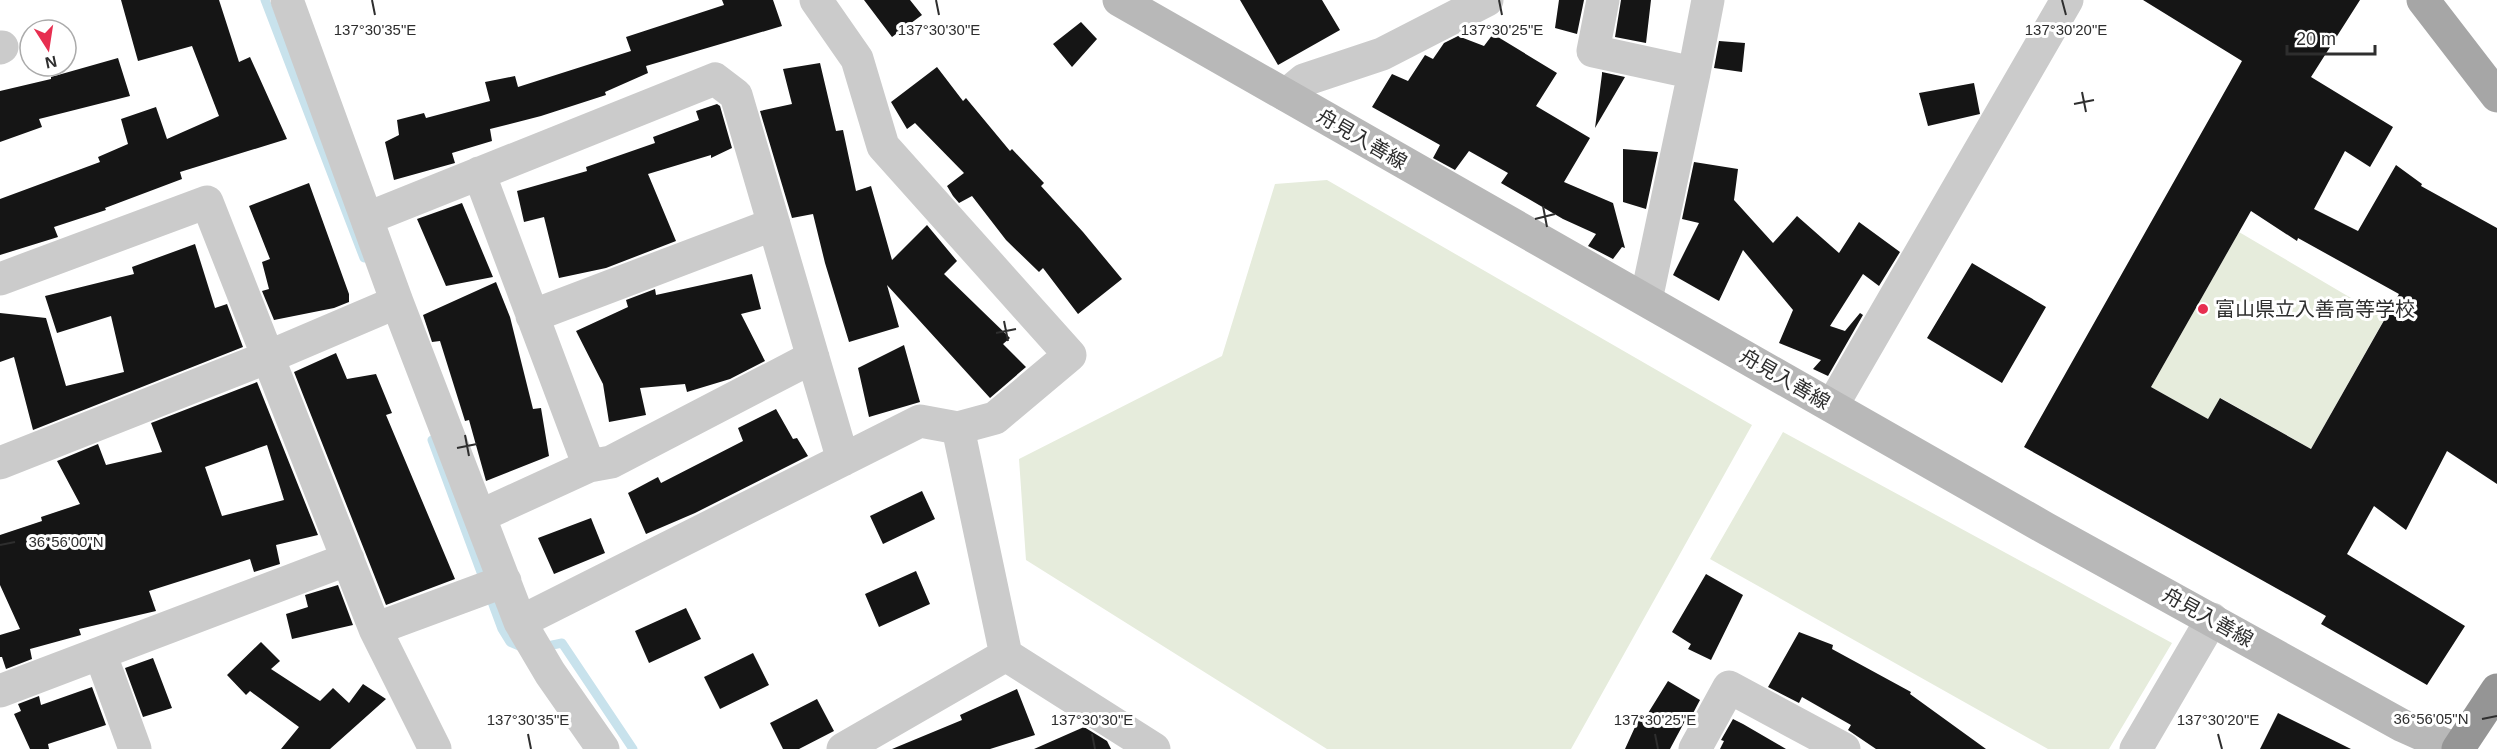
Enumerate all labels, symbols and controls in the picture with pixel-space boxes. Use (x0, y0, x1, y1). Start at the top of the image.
north arrow (18, 18, 78, 78)
scale bar (2287, 18, 2376, 56)
text: 137°30'35"E (334, 21, 416, 38)
text: 137°30'30"E (898, 21, 980, 38)
text: 137°30'25"E (1461, 21, 1543, 38)
text: 137°30'20"E (2025, 21, 2107, 38)
text: 20 m (2296, 29, 2336, 49)
text: N (44, 53, 58, 72)
street label: 舟見入善線 (1313, 104, 1411, 174)
place label: 富山県立入善高等学校 (2215, 298, 2415, 320)
marker: 富山県立入善高等学校 (2196, 302, 2210, 316)
street label: 舟見入善線 (1736, 344, 1834, 414)
text: 36°56'00"N (28, 533, 104, 550)
street label: 舟見入善線 (2159, 583, 2257, 651)
text: 36°56'05"N (2393, 710, 2469, 727)
text: 137°30'35"E (487, 711, 569, 728)
text: 137°30'30"E (1051, 711, 1133, 728)
text: 137°30'25"E (1614, 711, 1696, 728)
text: 137°30'20"E (2177, 711, 2259, 728)

